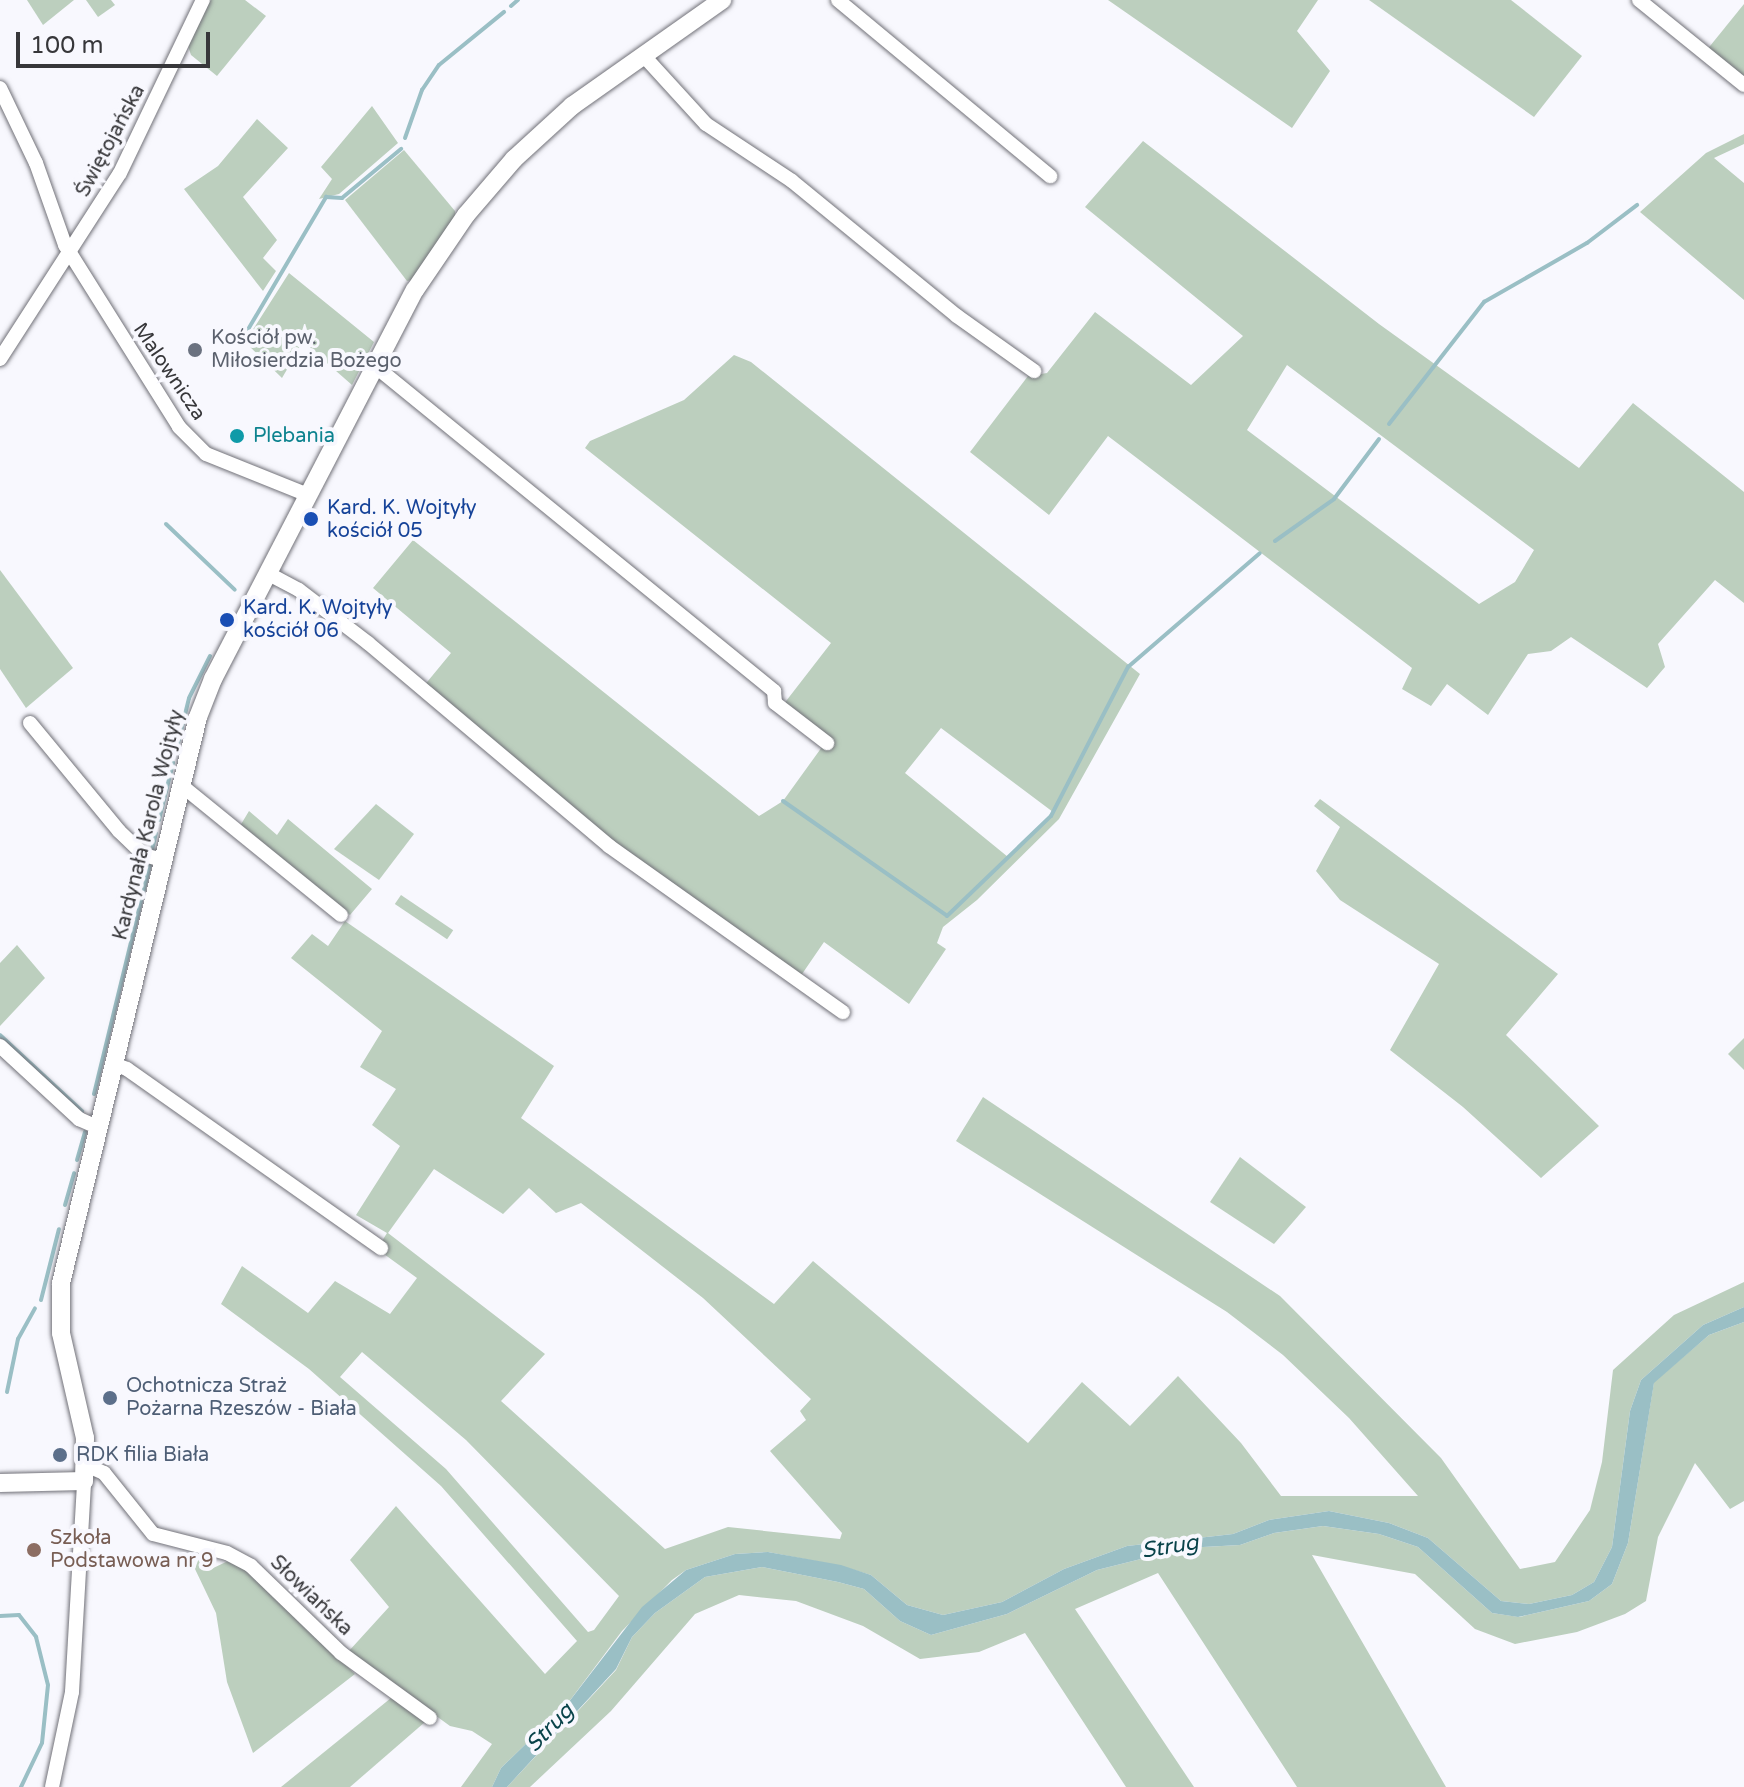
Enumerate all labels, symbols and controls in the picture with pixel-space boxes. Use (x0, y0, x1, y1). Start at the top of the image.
scale bar (20, 16, 214, 66)
text: 100 m (30, 31, 104, 60)
street label: Świętojańska (71, 81, 151, 201)
street label: Malownicza (128, 319, 210, 425)
place label: Kościół pw. Miłosierdzia Bożego (211, 326, 402, 373)
marker: Kościół pw. Miłosierdzia Bożego (186, 341, 204, 359)
place label: Plebania (253, 424, 335, 448)
marker: Plebania (228, 427, 246, 445)
place label: Kard. K. Wojtyły kościół 05 (327, 496, 477, 543)
marker: Kard. K. Wojtyły kościół 05 (302, 510, 320, 528)
place label: Kard. K. Wojtyły kościół 06 (243, 596, 393, 643)
marker: Kard. K. Wojtyły kościół 06 (218, 611, 236, 629)
street label: Kardynała Karola Wojtyły (109, 707, 189, 943)
place label: Ochotnicza Straż Pożarna Rzeszów - Biała (126, 1374, 357, 1421)
marker: Ochotnicza Straż Pożarna Rzeszów - Biała (101, 1389, 119, 1407)
place label: RDK filia Biała (76, 1443, 209, 1467)
marker: RDK filia Biała (51, 1446, 69, 1464)
place label: Szkoła Podstawowa nr 9 (50, 1526, 214, 1573)
water label: Strug (1140, 1529, 1200, 1565)
marker: Szkoła Podstawowa nr 9 (25, 1541, 43, 1559)
street label: Słowiańska (265, 1551, 357, 1641)
water label: Strug (521, 1698, 579, 1758)

